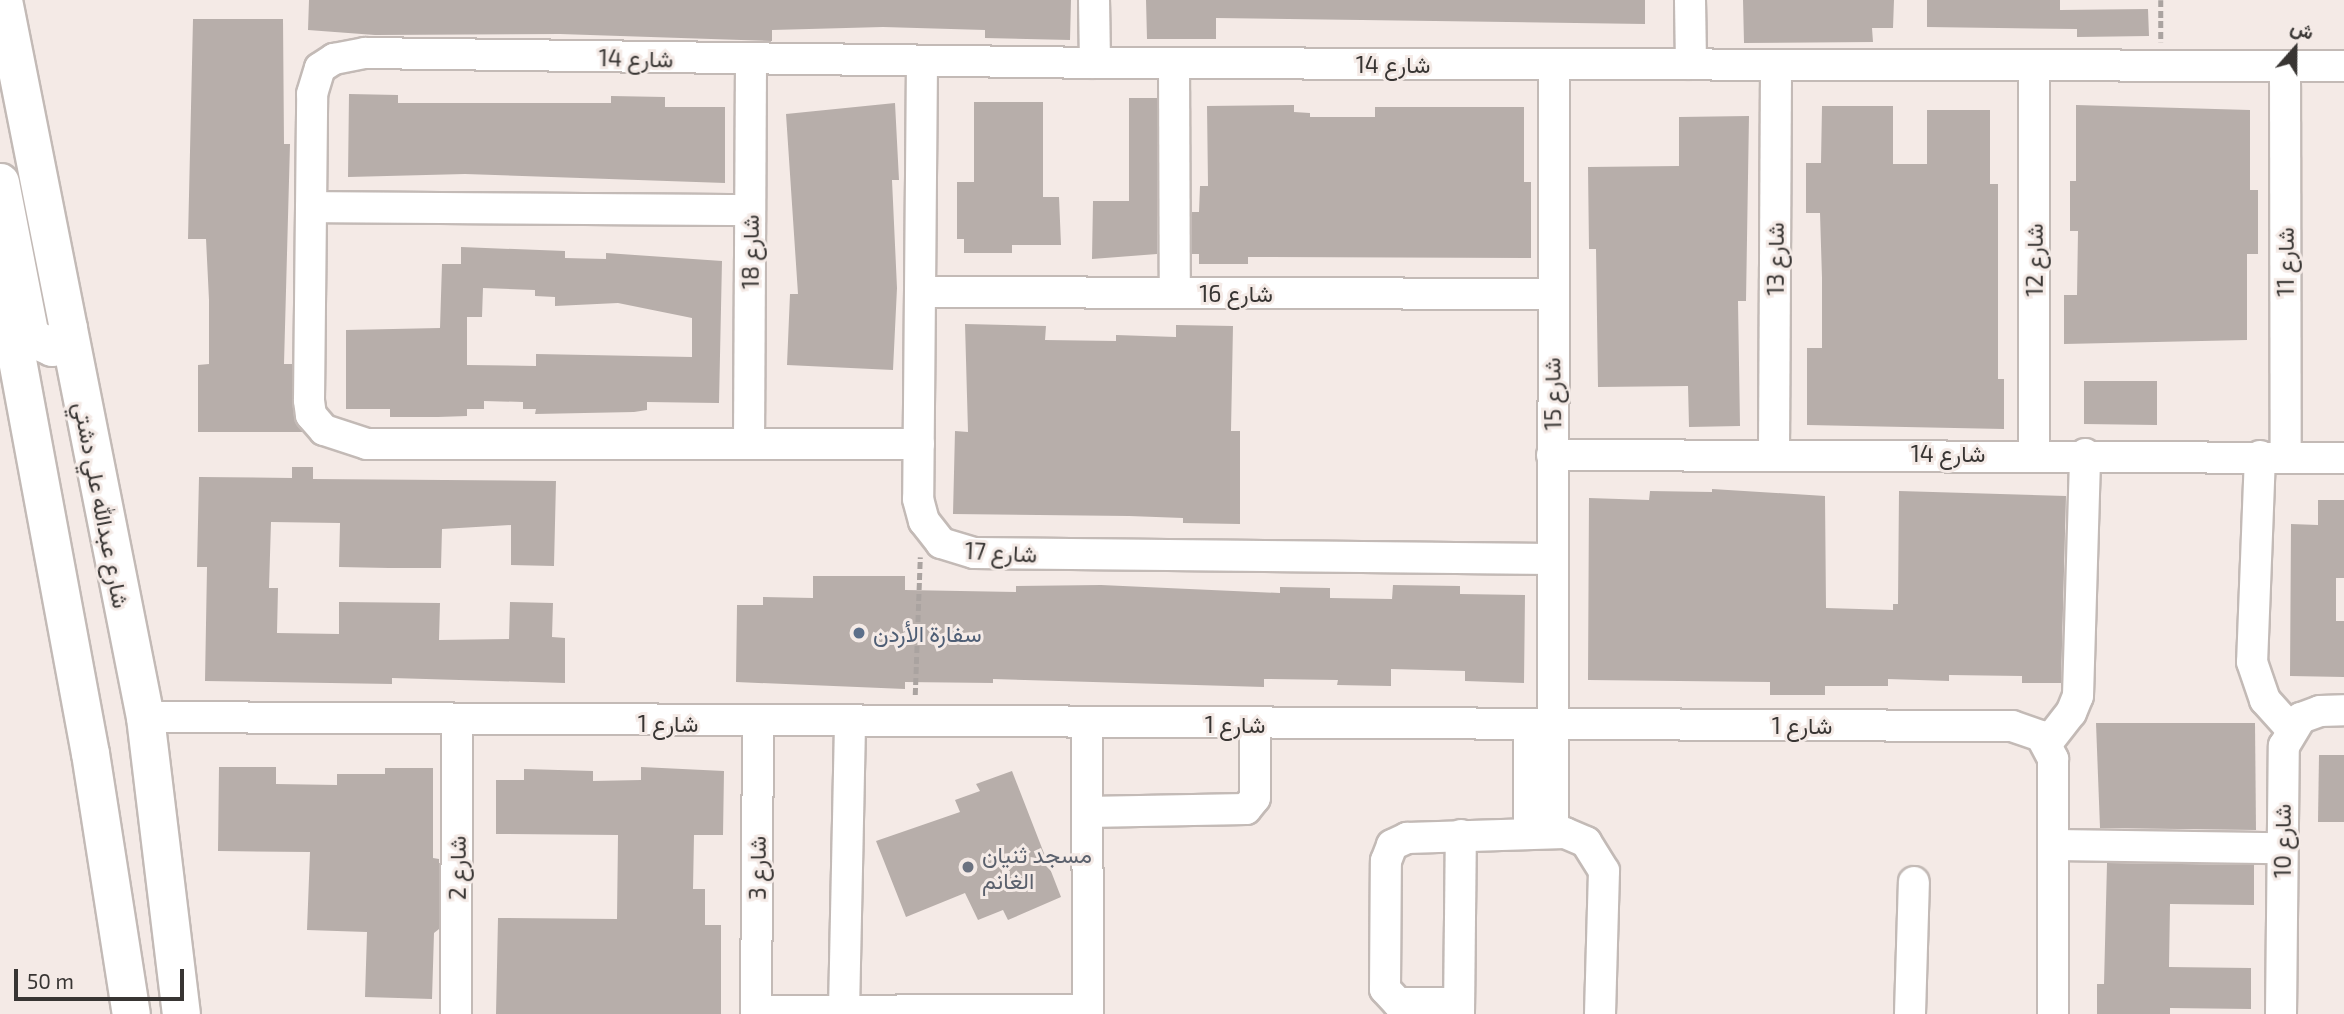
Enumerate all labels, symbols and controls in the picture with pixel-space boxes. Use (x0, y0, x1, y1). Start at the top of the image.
north arrow (2260, 14, 2330, 84)
text: ش (2288, 14, 2317, 44)
street label: شارع 14 (598, 44, 674, 72)
street label: شارع 14 (1356, 50, 1430, 78)
street label: شارع 18 (736, 215, 764, 289)
street label: شارع 13 (1761, 222, 1789, 296)
street label: شارع 12 (2020, 223, 2048, 297)
street label: شارع 11 (2271, 227, 2299, 297)
street label: شارع 16 (1199, 279, 1273, 307)
street label: شارع 15 (1538, 357, 1566, 431)
street label: شارع عبدالله علي دشتي (68, 400, 136, 610)
street label: شارع 14 (1911, 439, 1985, 467)
street label: شارع 17 (964, 536, 1038, 568)
place label: سفارة الأردن (873, 619, 982, 647)
marker: سفارة الأردن (851, 625, 867, 641)
street label: شارع 1 (638, 709, 698, 737)
street label: شارع 1 (1205, 710, 1265, 738)
street label: شارع 1 (1772, 711, 1832, 739)
street label: شارع 10 (2268, 804, 2296, 878)
street label: شارع 2 (443, 836, 471, 900)
street label: شارع 3 (743, 836, 771, 900)
place label: مسجد ثنيان الغانم (982, 840, 1092, 894)
marker: مسجد ثنيان الغانم (960, 859, 976, 875)
scale bar (18, 954, 187, 998)
text: 50 m (27, 968, 74, 993)

